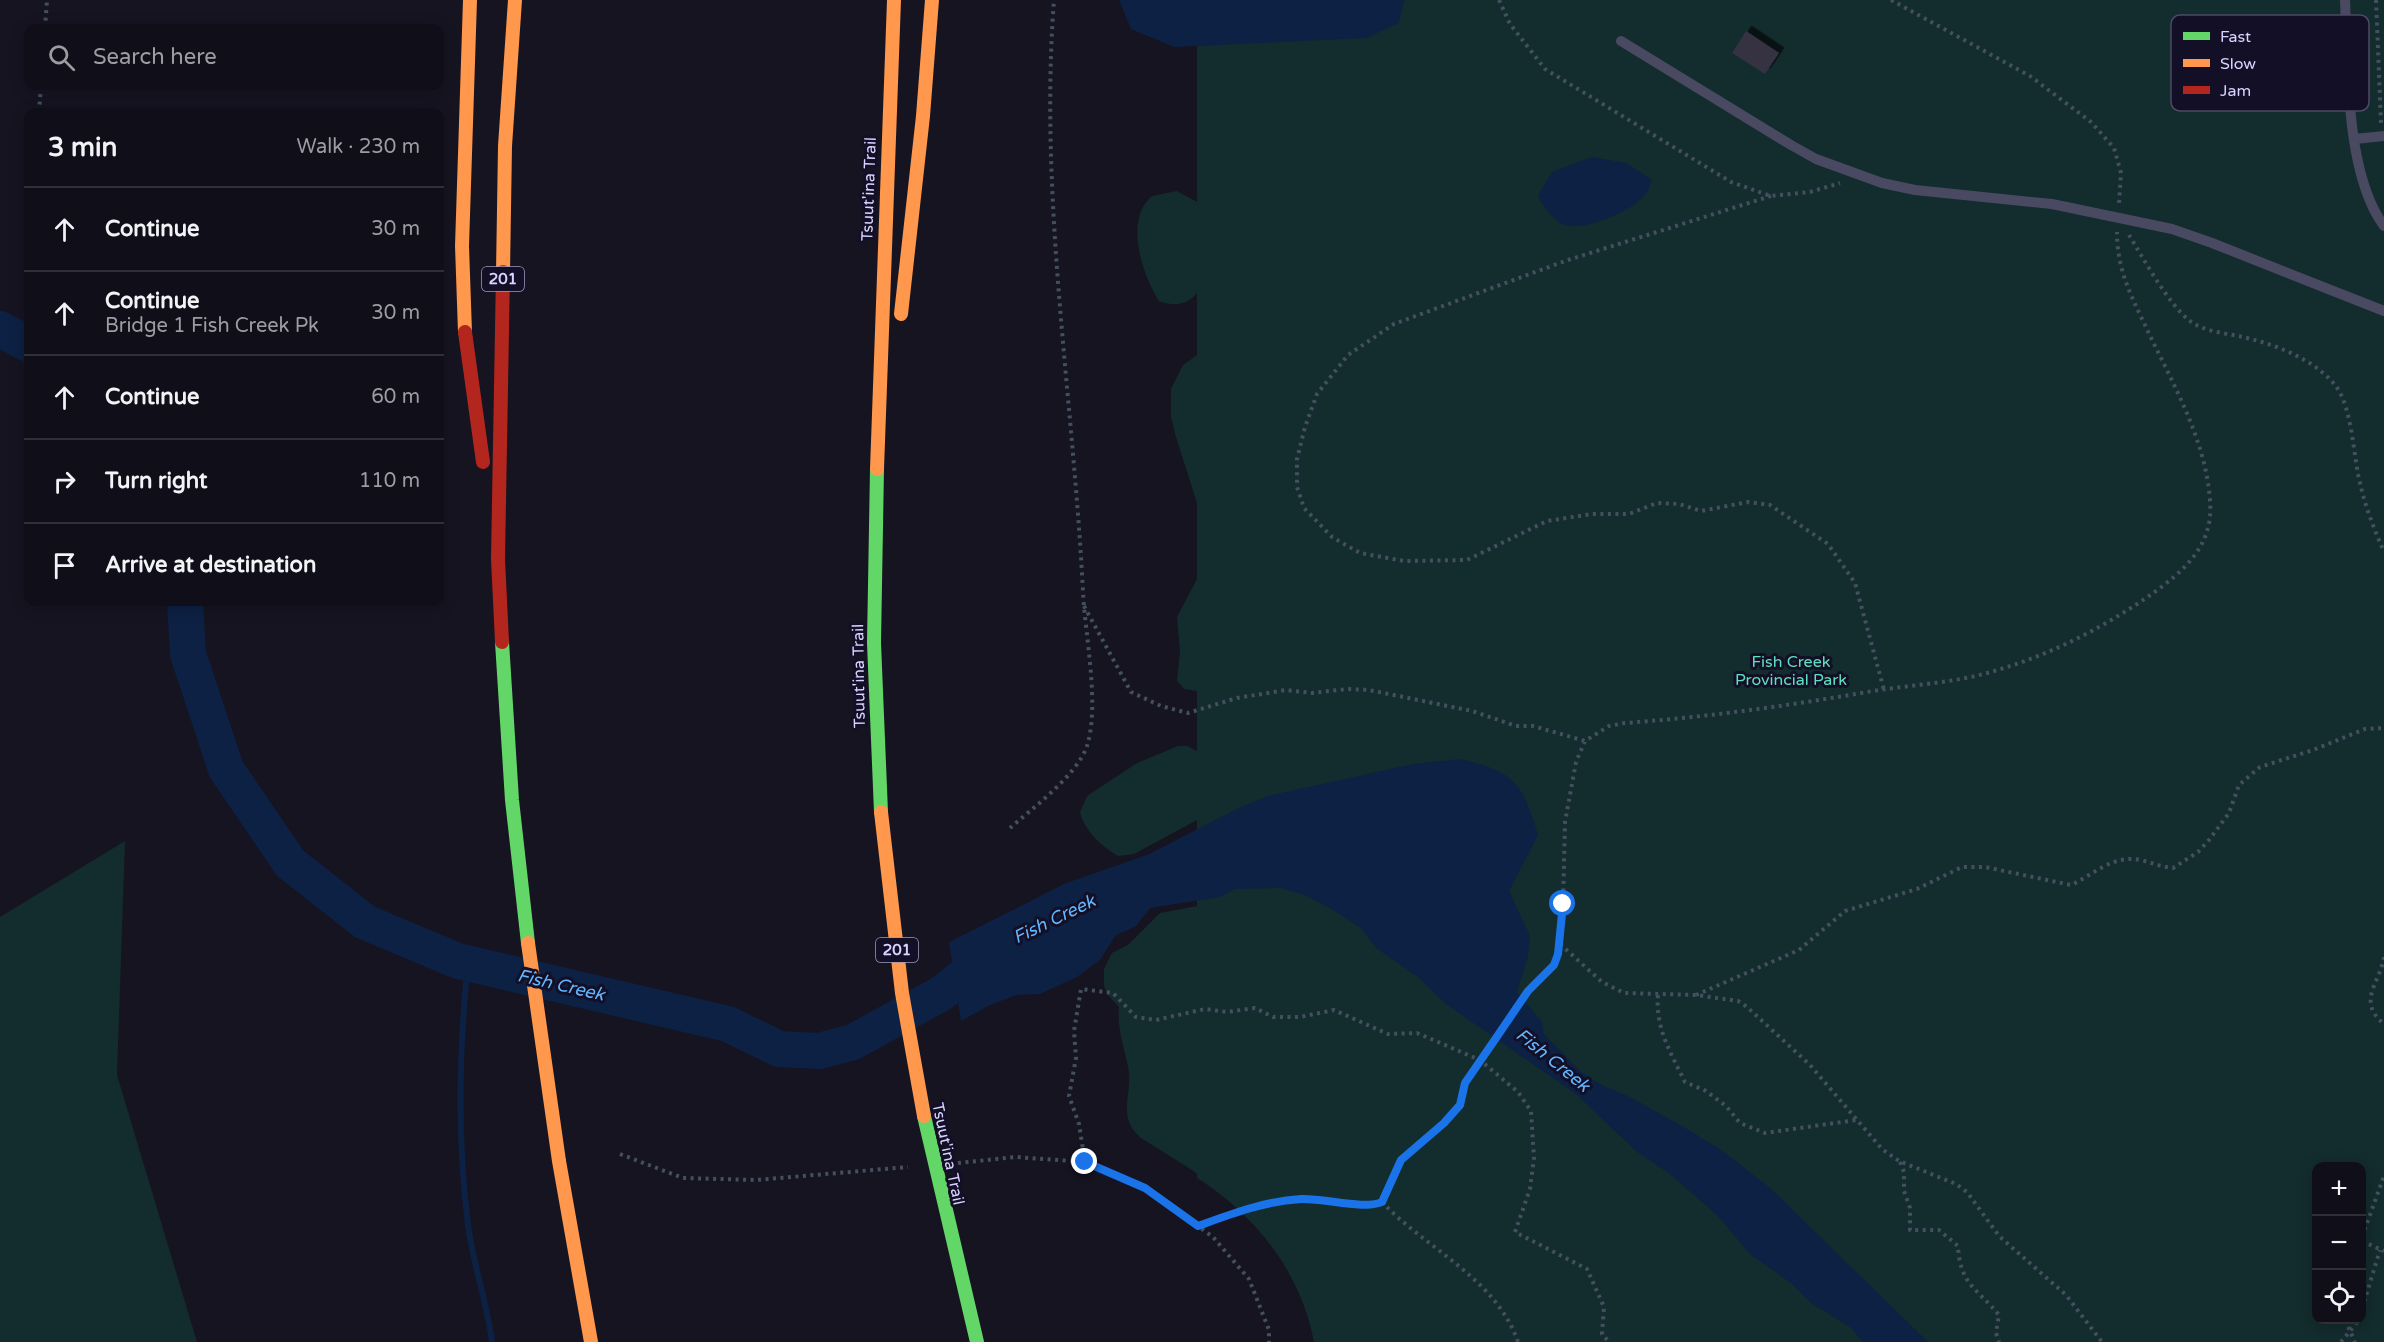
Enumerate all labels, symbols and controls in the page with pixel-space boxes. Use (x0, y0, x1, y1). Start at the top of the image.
legend (2171, 15, 2369, 111)
search box (24, 24, 444, 90)
text: Fast (2220, 27, 2251, 47)
icon: search (45, 41, 78, 74)
text: Search here (93, 44, 217, 70)
text: Slow (2220, 54, 2256, 74)
text: Jam (2220, 81, 2251, 101)
text: 3 min (48, 132, 117, 163)
text: Walk · 230 m (297, 135, 420, 159)
street label: Tsuut'ina Trail (857, 137, 881, 241)
icon: ahead (48, 213, 81, 246)
text: Continue (105, 216, 200, 242)
text: 30 m (371, 217, 420, 241)
road number: 201 (482, 267, 524, 291)
text: Continue (105, 288, 200, 314)
icon: ahead (48, 297, 81, 330)
text: 30 m (371, 301, 420, 325)
text: Bridge 1 Fish Creek Pk (105, 314, 319, 338)
icon: ahead (48, 381, 81, 414)
text: Continue (105, 384, 200, 410)
text: 60 m (371, 385, 420, 409)
icon: right (48, 465, 81, 498)
text: Turn right (105, 468, 207, 494)
text: 110 m (359, 469, 420, 493)
icon: arrive (48, 549, 81, 582)
text: Arrive at destination (105, 552, 316, 578)
street label: Tsuut'ina Trail (848, 624, 870, 728)
park label: Fish Creek Provincial Park (1735, 652, 1847, 690)
water label: Fish Creek (1009, 889, 1100, 948)
route start (1549, 890, 1575, 916)
road number: 201 (876, 938, 918, 962)
water label: Fish Creek (515, 964, 608, 1006)
water label: Fish Creek (1512, 1024, 1595, 1097)
street label: Tsuut'ina Trail (927, 1101, 969, 1207)
route end (1071, 1148, 1097, 1174)
map controls (2312, 1162, 2366, 1324)
button: + (2312, 1162, 2366, 1216)
button: − (2312, 1216, 2366, 1270)
button: locate (2312, 1270, 2366, 1324)

